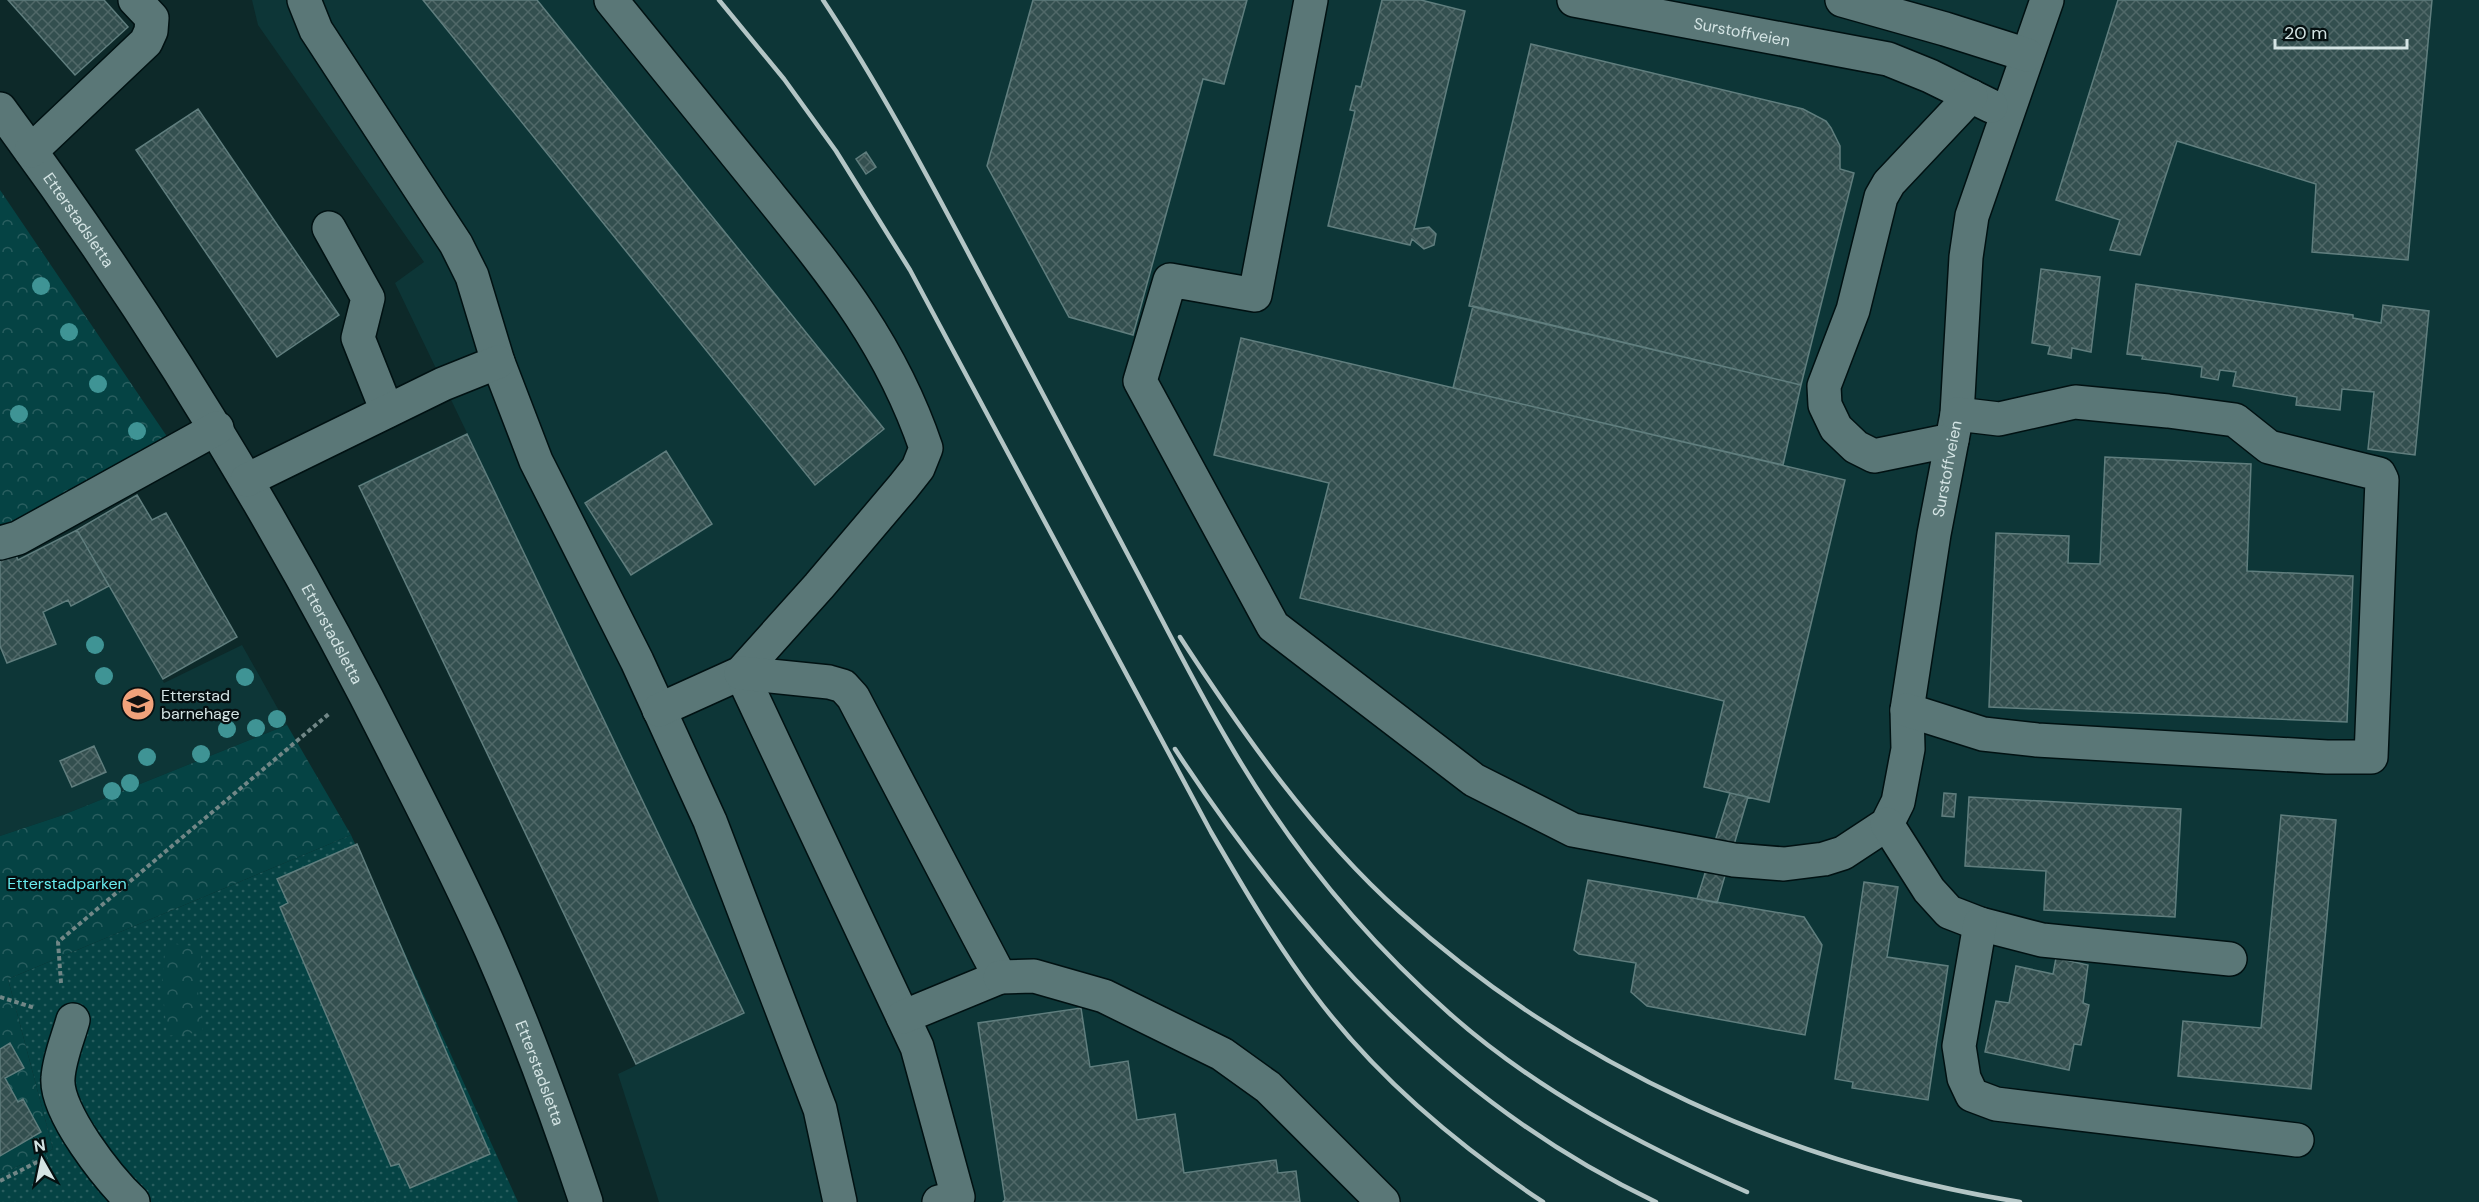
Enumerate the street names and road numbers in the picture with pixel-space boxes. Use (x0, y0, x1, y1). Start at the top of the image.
street label: Surstoffveien (1692, 13, 1792, 51)
street label: Etterstadsletta (38, 168, 119, 271)
street label: Surstoffveien (1928, 419, 1967, 519)
street label: Etterstadsletta (297, 580, 368, 688)
street label: Etterstadsletta (510, 1017, 569, 1129)

